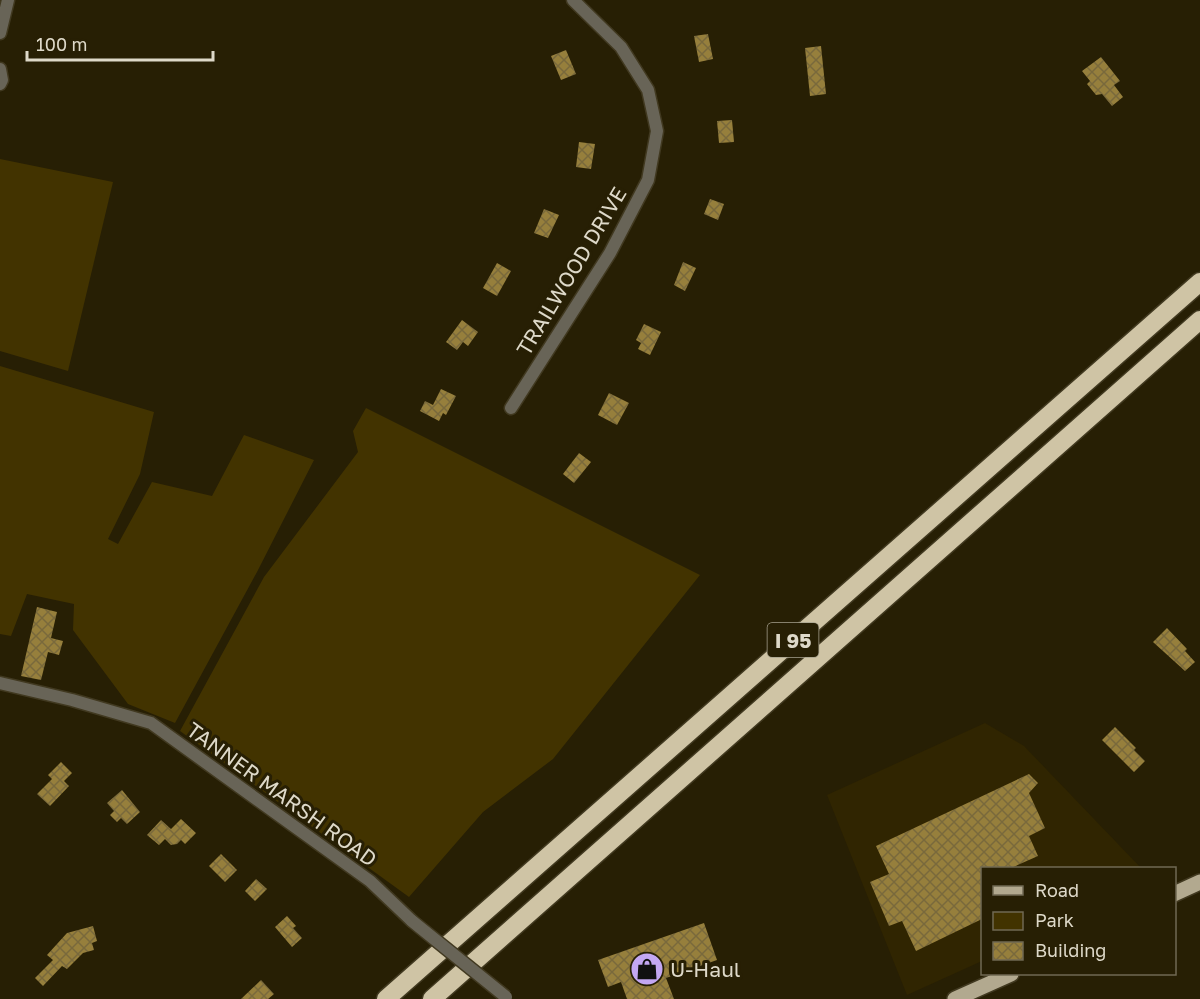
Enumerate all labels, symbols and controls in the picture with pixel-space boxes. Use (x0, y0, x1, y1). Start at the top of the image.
scale bar (27, 24, 213, 62)
text: 100 m (36, 33, 87, 55)
street label: TRAILWOOD DRIVE (510, 182, 632, 360)
road number: I 95 (768, 623, 818, 657)
street label: TANNER MARSH ROAD (182, 716, 382, 872)
legend (981, 867, 1176, 975)
text: Road (1035, 879, 1079, 901)
text: Park (1035, 909, 1074, 931)
text: Building (1035, 939, 1106, 961)
shop icon: U-Haul (629, 951, 665, 987)
place label: U-Haul (670, 956, 741, 982)

